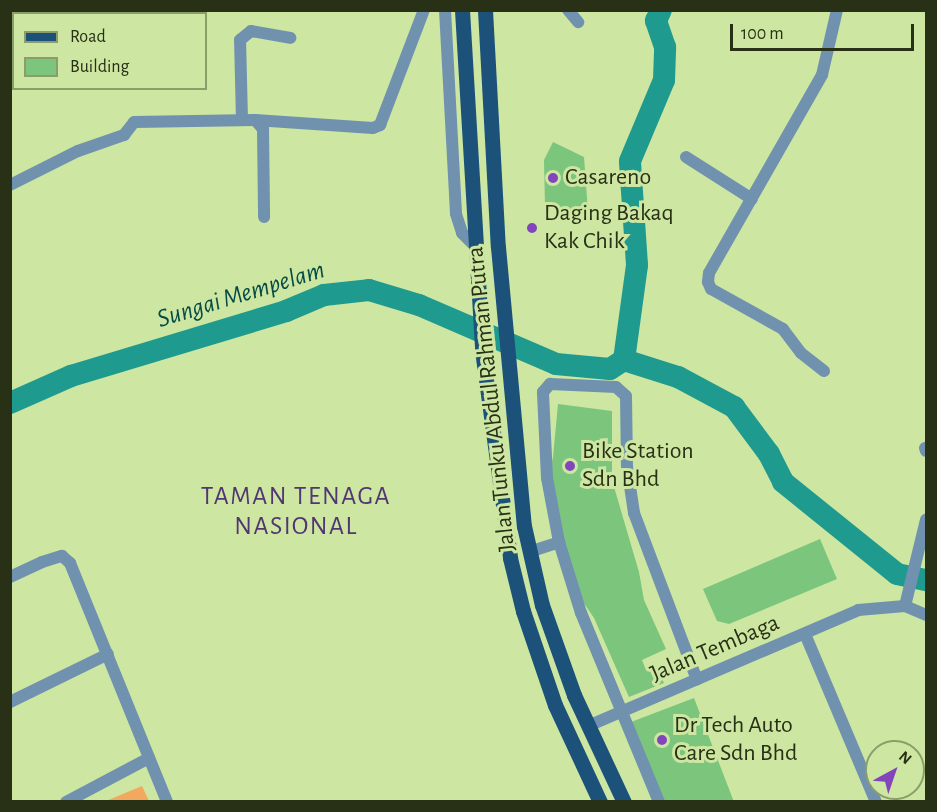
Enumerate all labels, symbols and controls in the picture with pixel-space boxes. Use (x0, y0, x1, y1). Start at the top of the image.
legend (12, 12, 207, 90)
scale bar (733, 12, 918, 50)
text: 100 m (741, 25, 784, 43)
text: Road (70, 28, 106, 46)
text: Building (70, 58, 129, 76)
place label: Casareno (565, 164, 651, 192)
marker: Casareno (546, 171, 560, 185)
place label: Daging Bakaq Kak Chik (544, 200, 674, 256)
marker: Daging Bakaq Kak Chik (525, 221, 539, 235)
street label: Jalan Tunku Abdul Rahman Putra (462, 245, 522, 553)
water label: Sungai Mempelam (153, 255, 329, 335)
place label: Bike Station Sdn Bhd (582, 438, 694, 494)
marker: Bike Station Sdn Bhd (563, 459, 577, 473)
district label: TAMAN TENAGA NASIONAL (201, 481, 391, 542)
street label: Jalan Tembaga (646, 609, 784, 689)
place label: Dr Tech Auto Care Sdn Bhd (674, 712, 798, 768)
marker: Dr Tech Auto Care Sdn Bhd (655, 733, 669, 747)
north arrow (865, 740, 925, 800)
text: N (896, 748, 915, 767)

